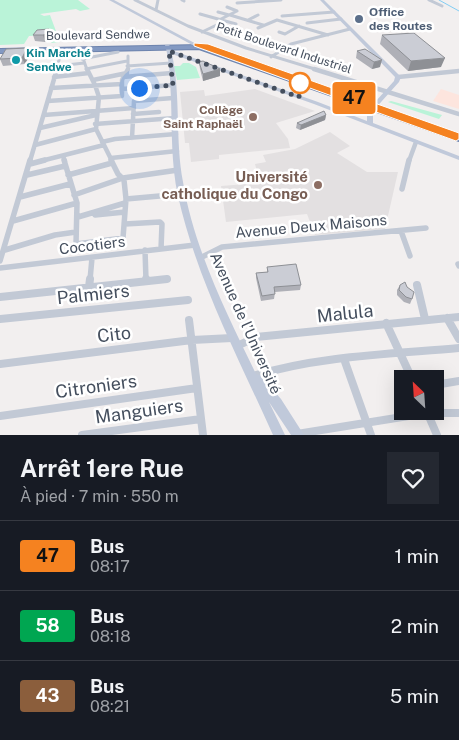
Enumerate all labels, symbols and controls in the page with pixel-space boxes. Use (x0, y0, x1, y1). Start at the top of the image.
place label: Office des Routes (369, 5, 432, 33)
marker: Office des Routes (353, 13, 365, 25)
street label: Petit Boulevard Industriel (215, 19, 354, 77)
street label: Boulevard Sendwe (46, 27, 150, 43)
place label: Kin Marché Sendwe (26, 46, 91, 74)
marker: Kin Marché Sendwe (10, 54, 22, 66)
unlabelled marker (289, 72, 311, 94)
your location (127, 76, 152, 101)
line badge: 47 (332, 82, 376, 114)
text: 47 (342, 87, 366, 108)
place label: Collège Saint Raphaël (163, 103, 243, 131)
marker: Collège Saint Raphaël (247, 111, 259, 123)
place label: Université catholique du Congo (161, 168, 308, 202)
marker: Université catholique du Congo (312, 179, 324, 191)
street label: Avenue Deux Maisons (234, 211, 388, 241)
street label: Cocotiers (58, 233, 126, 257)
street label: Avenue de l’Université (207, 249, 285, 397)
street label: Palmiers (56, 280, 130, 308)
street label: Malula (316, 300, 374, 326)
street label: Cito (96, 322, 132, 346)
street label: Citroniers (54, 370, 138, 402)
north arrow (394, 370, 444, 420)
map controls (394, 370, 444, 420)
street label: Manguiers (94, 394, 184, 428)
button: heart (387, 452, 439, 504)
text: Arrêt 1ere Rue (20, 454, 184, 482)
text: À pied · 7 min · 550 m (20, 487, 179, 506)
text: Bus (90, 535, 124, 557)
text: 47 (36, 545, 59, 566)
text: 1 min (394, 545, 439, 567)
text: 08:17 (90, 557, 130, 576)
text: Bus (90, 605, 124, 627)
text: 58 (35, 615, 60, 636)
text: 2 min (391, 615, 439, 637)
text: 08:18 (90, 627, 131, 646)
text: Bus (90, 675, 124, 697)
text: 43 (36, 685, 59, 706)
text: 5 min (390, 685, 439, 707)
text: 08:21 (90, 697, 130, 716)

